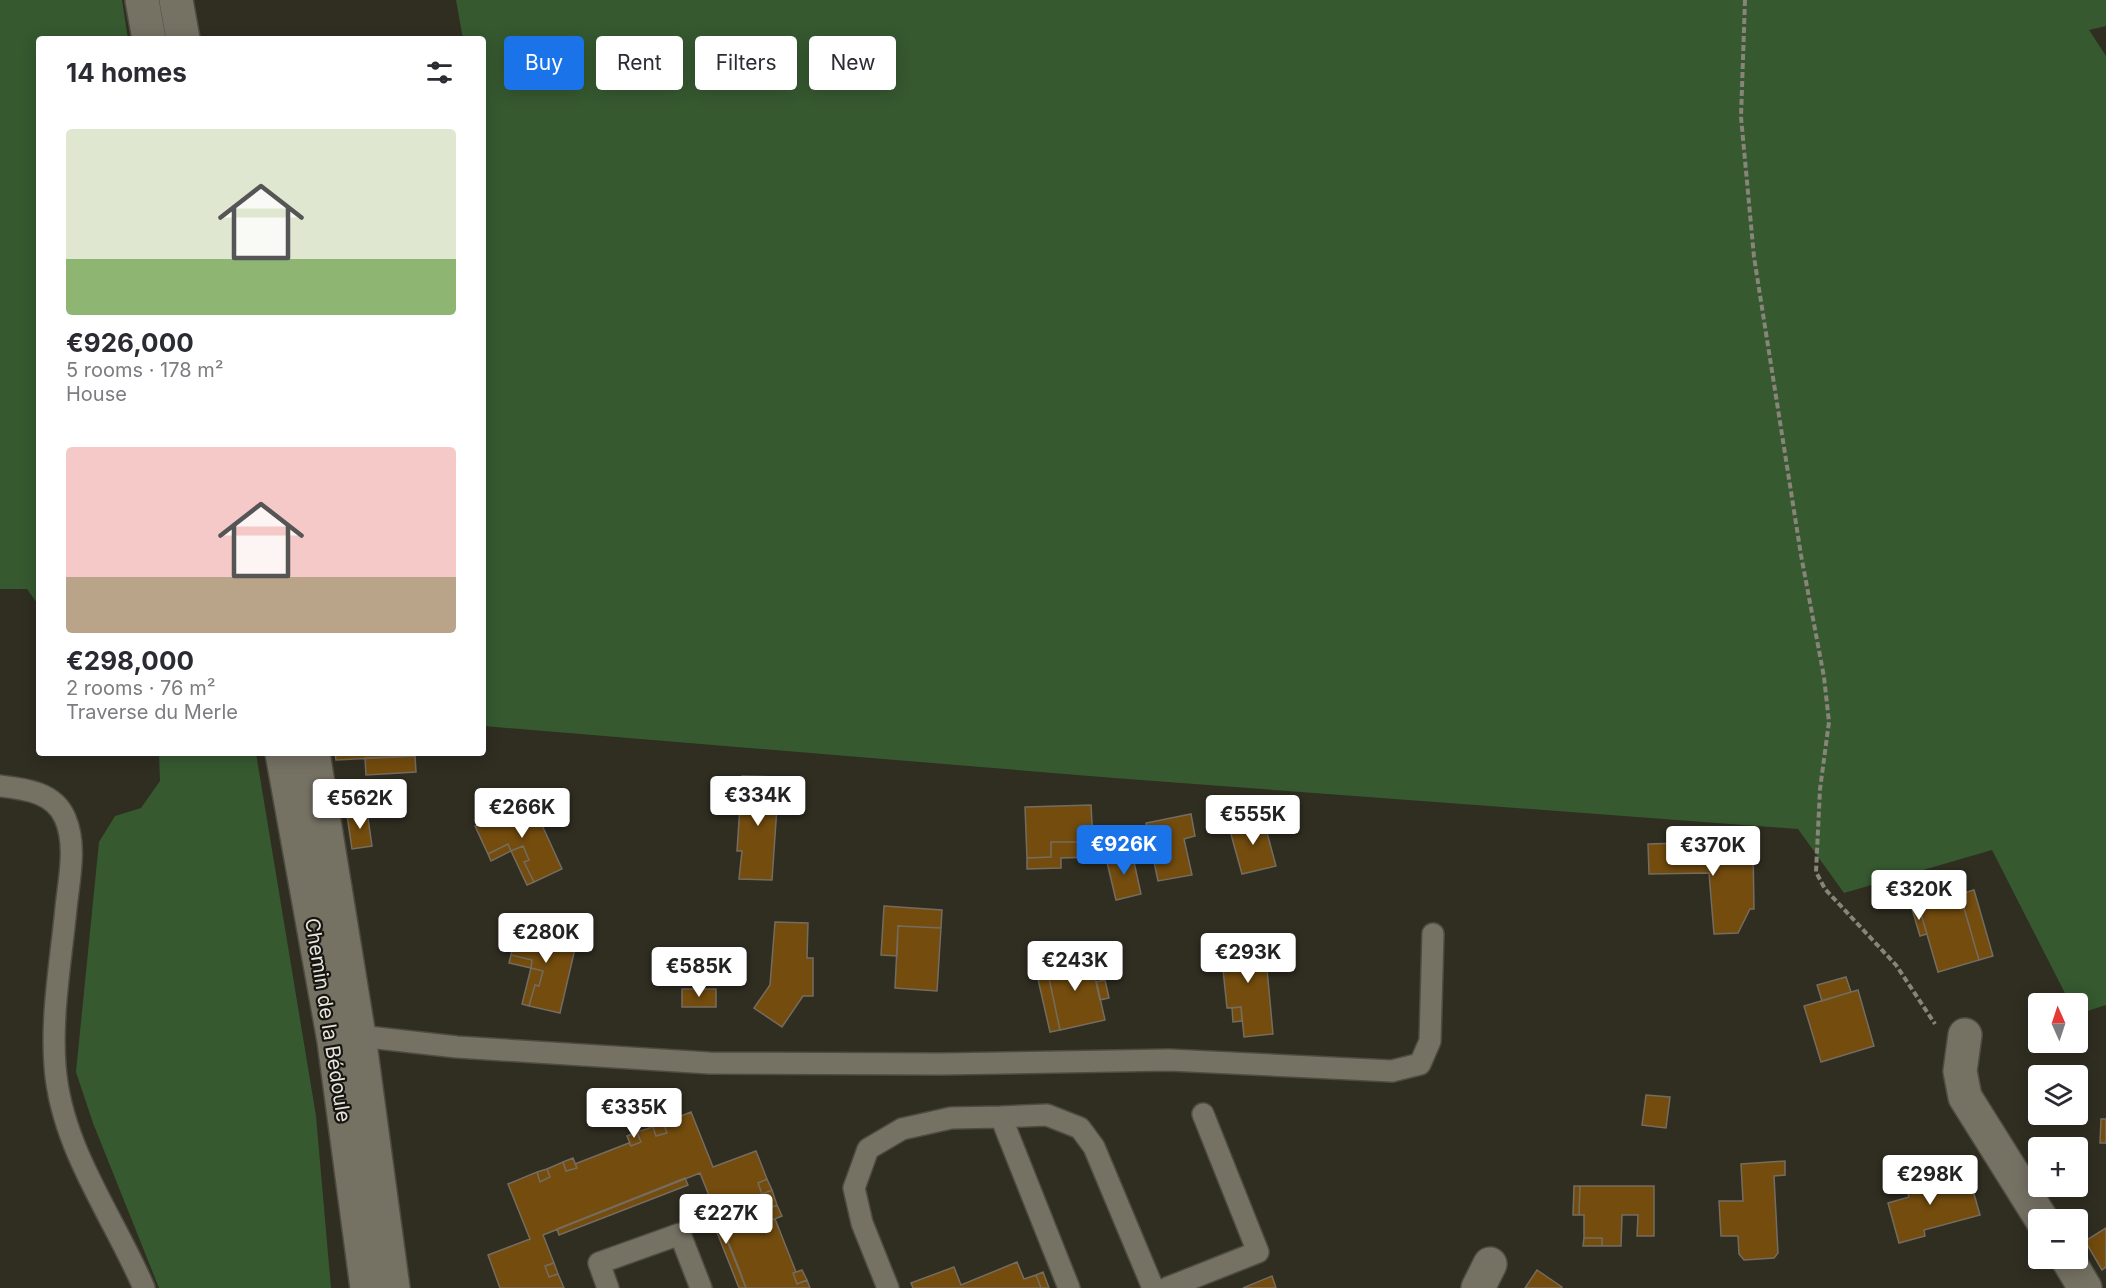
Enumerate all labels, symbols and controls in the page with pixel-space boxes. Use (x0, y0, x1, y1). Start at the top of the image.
chip: Buy (504, 36, 584, 90)
chip: Rent (596, 36, 683, 90)
chip: Filters (695, 36, 797, 90)
chip: New (809, 36, 896, 90)
icon: filters (423, 56, 456, 89)
text: 14 homes (66, 57, 187, 88)
icon: home (207, 168, 315, 276)
text: €926,000 (66, 327, 194, 358)
text: 5 rooms · 178 m² (66, 358, 224, 382)
text: House (66, 382, 127, 406)
icon: home (207, 486, 315, 594)
text: €298,000 (66, 645, 194, 676)
text: 2 rooms · 76 m² (66, 676, 215, 700)
text: Traverse du Merle (66, 700, 238, 724)
pin: €334K (716, 776, 800, 827)
pin: €562K (318, 779, 402, 830)
text: €334K (724, 783, 792, 807)
text: €562K (327, 786, 393, 810)
pin: €266K (480, 788, 564, 839)
text: €266K (489, 795, 555, 819)
pin: €555K (1211, 795, 1295, 846)
text: €555K (1220, 802, 1286, 826)
pin: €926K (1082, 825, 1166, 876)
pin: €370K (1671, 826, 1755, 877)
text: €926K (1091, 832, 1157, 856)
text: €370K (1680, 833, 1746, 857)
pin: €320K (1877, 870, 1961, 921)
text: €320K (1885, 877, 1953, 901)
pin: €280K (504, 913, 588, 964)
street label: Chemin de la Bédoule (300, 916, 356, 1124)
text: €280K (512, 920, 580, 944)
pin: €293K (1206, 933, 1290, 984)
text: €293K (1215, 940, 1281, 964)
pin: €243K (1033, 941, 1117, 992)
pin: €585K (657, 947, 741, 998)
text: €243K (1042, 948, 1108, 972)
text: €585K (666, 954, 732, 978)
north arrow (2028, 993, 2088, 1053)
map controls (2028, 993, 2088, 1269)
button: layers (2028, 1065, 2088, 1125)
pin: €335K (592, 1088, 676, 1139)
text: €335K (601, 1095, 667, 1119)
button: + (2028, 1137, 2088, 1197)
pin: €298K (1888, 1155, 1972, 1206)
text: €298K (1897, 1162, 1963, 1186)
pin: €227K (684, 1194, 768, 1245)
text: €227K (694, 1201, 758, 1225)
button: − (2028, 1209, 2088, 1269)

